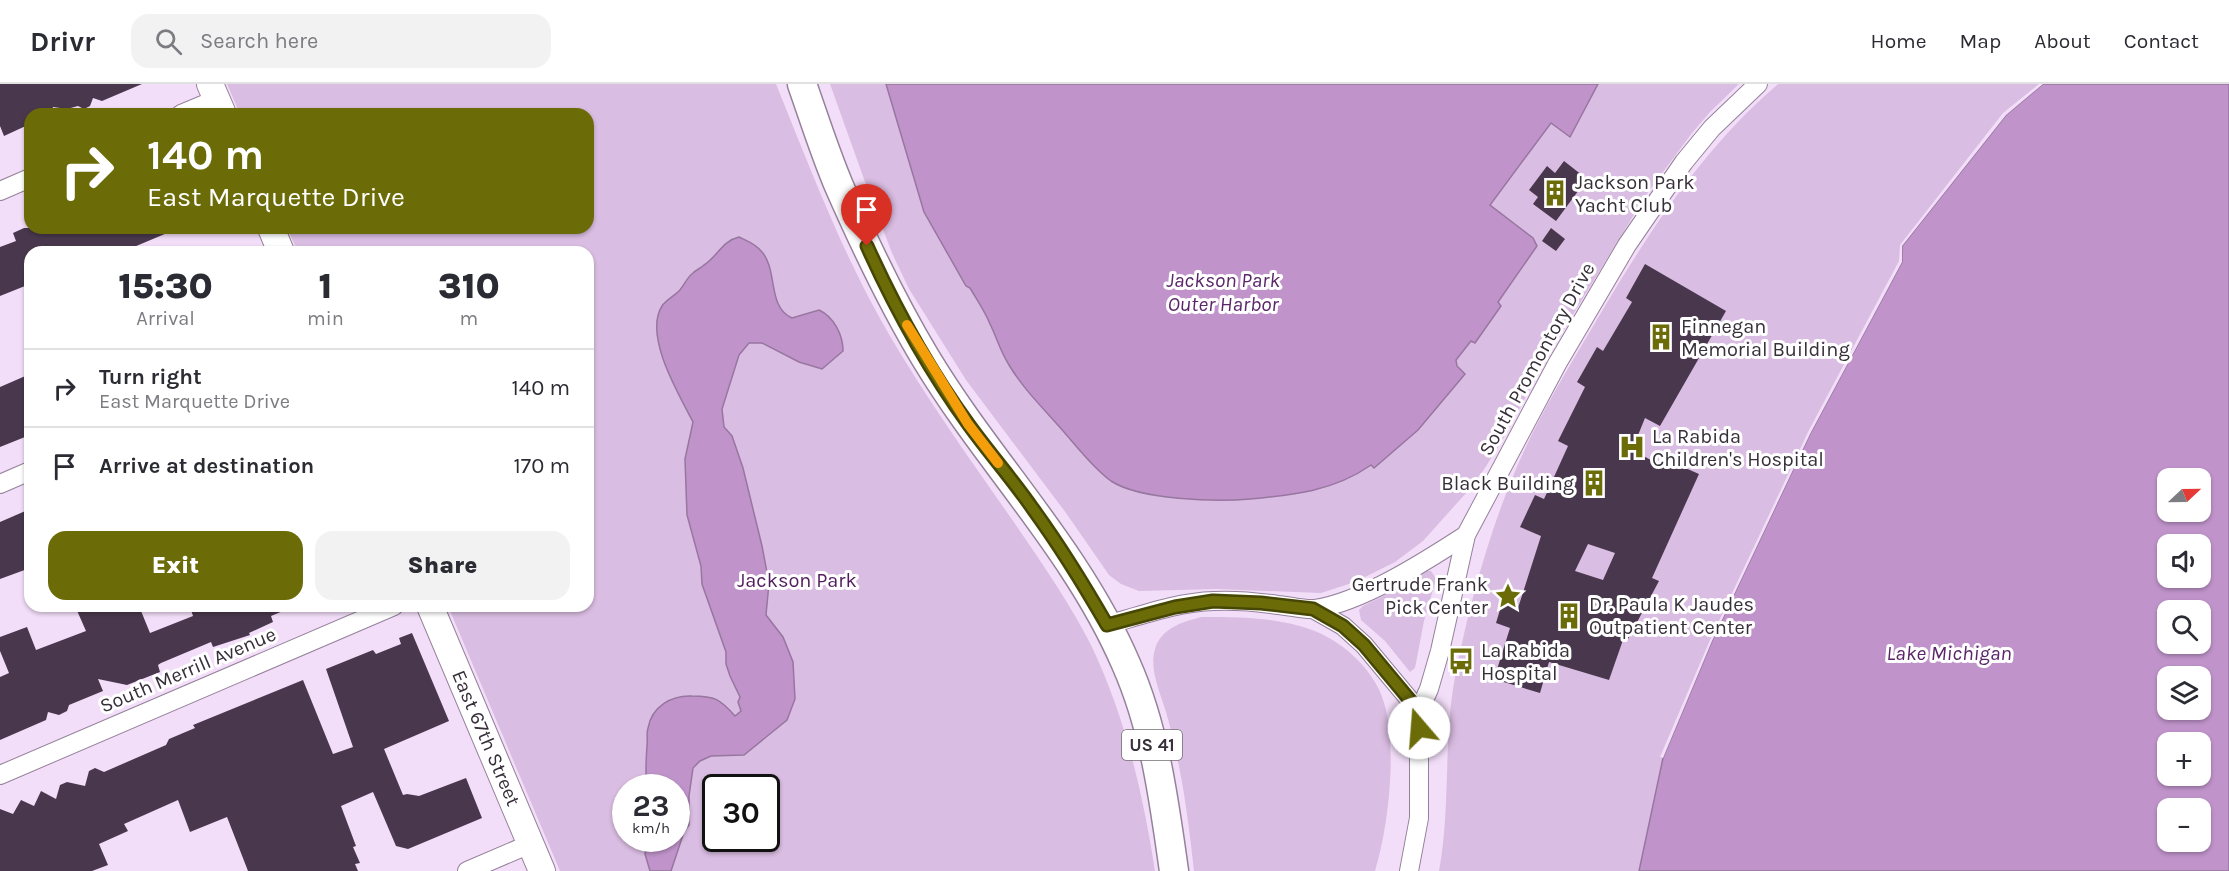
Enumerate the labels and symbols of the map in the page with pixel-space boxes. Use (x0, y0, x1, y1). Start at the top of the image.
place label: Jackson Park Yacht Club (1575, 171, 1695, 217)
building icon: Jackson Park Yacht Club (1540, 178, 1570, 208)
pin (841, 184, 892, 246)
street label: South Promontory Drive (1474, 259, 1600, 459)
water label: Jackson Park Outer Harbor (1166, 268, 1280, 316)
place label: Finnegan Memorial Building (1681, 315, 1850, 361)
building icon: Finnegan Memorial Building (1646, 322, 1676, 352)
place label: La Rabida Children's Hospital (1652, 425, 1824, 471)
hospital icon: La Rabida Children's Hospital (1617, 432, 1647, 462)
building icon: Black Building (1579, 468, 1609, 498)
north arrow (2157, 468, 2211, 522)
place label: Black Building (1441, 472, 1574, 495)
park label: Jackson Park (737, 569, 857, 592)
place label: Gertrude Frank Pick Center (1352, 573, 1489, 619)
place icon: Gertrude Frank Pick Center (1493, 581, 1523, 611)
place label: Dr. Paula K Jaudes Outpatient Center (1589, 593, 1754, 639)
building icon: Dr. Paula K Jaudes Outpatient Center (1554, 601, 1584, 631)
street label: South Merrill Avenue (97, 623, 279, 717)
place label: La Rabida Hospital (1481, 639, 1570, 685)
water label: Lake Michigan (1886, 641, 2012, 665)
bus stop icon: La Rabida Hospital (1446, 646, 1476, 676)
street label: East 67th Street (447, 667, 525, 810)
position arrow (1387, 696, 1451, 760)
road number: US 41 (1122, 730, 1182, 760)
speed limit sign: 30 (702, 774, 780, 852)

